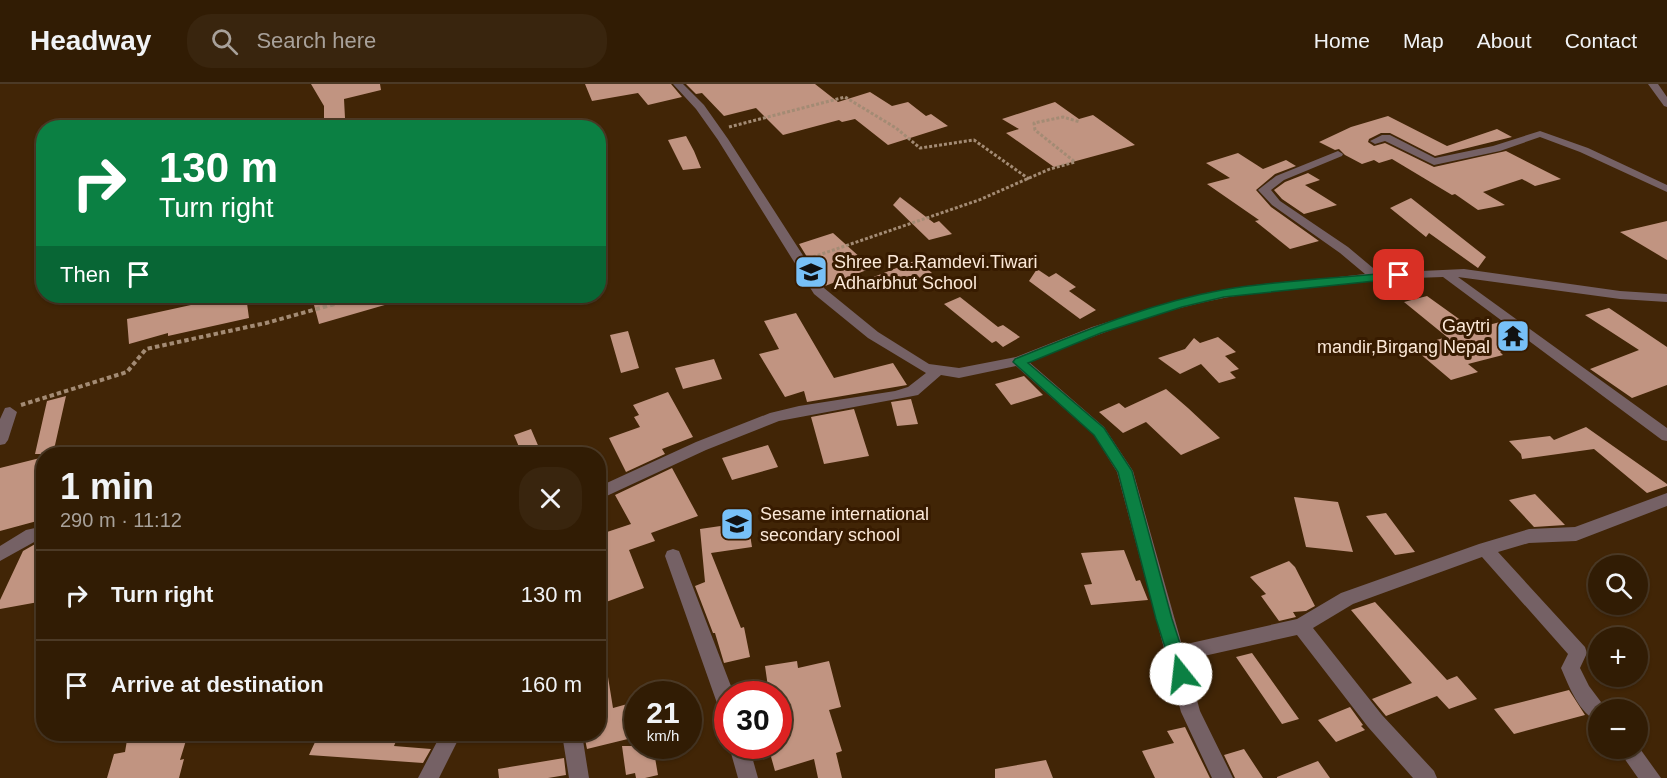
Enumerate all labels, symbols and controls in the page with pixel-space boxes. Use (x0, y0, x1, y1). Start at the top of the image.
search box (187, 14, 607, 68)
text: Headway (30, 25, 151, 56)
icon: search (208, 25, 241, 58)
text: Search here (256, 28, 376, 53)
text: Home (1314, 29, 1370, 52)
text: Map (1403, 29, 1444, 52)
text: About (1477, 29, 1532, 52)
text: Contact (1565, 29, 1637, 52)
icon: right (60, 144, 138, 222)
text: 130 m (159, 144, 278, 191)
text: Turn right (159, 193, 274, 223)
pin (1373, 249, 1424, 300)
place label: Shree Pa.Ramdevi.Tiwari Adharbhut School (834, 252, 1037, 293)
school or university icon: Shree Pa.Ramdevi.Tiwari Adharbhut School (793, 254, 829, 290)
icon: arrive (122, 258, 155, 291)
icon: arrive (1382, 258, 1415, 291)
text: Then (60, 262, 110, 287)
place label: Gaytri mandir,Birgang Nepal (1317, 316, 1490, 357)
temple icon: Gaytri mandir,Birgang Nepal (1495, 318, 1531, 354)
text: 1 min (60, 466, 154, 507)
button: close (519, 467, 582, 530)
place label: Sesame international secondary school (760, 504, 929, 545)
school or university icon: Sesame international secondary school (719, 506, 755, 542)
text: 290 m · 11:12 (60, 509, 182, 531)
map controls (1588, 555, 1648, 759)
button: search (1588, 555, 1648, 615)
icon: right (60, 579, 93, 612)
text: Turn right (111, 582, 213, 607)
text: 130 m (521, 582, 582, 607)
button: + (1588, 627, 1648, 687)
position arrow (1149, 642, 1213, 706)
icon: arrive (60, 669, 93, 702)
text: Arrive at destination (111, 672, 324, 697)
text: 160 m (521, 672, 582, 697)
speed limit sign: 30 (714, 681, 792, 759)
text: 21 (646, 696, 680, 729)
button: − (1588, 699, 1648, 759)
text: km/h (647, 727, 679, 744)

